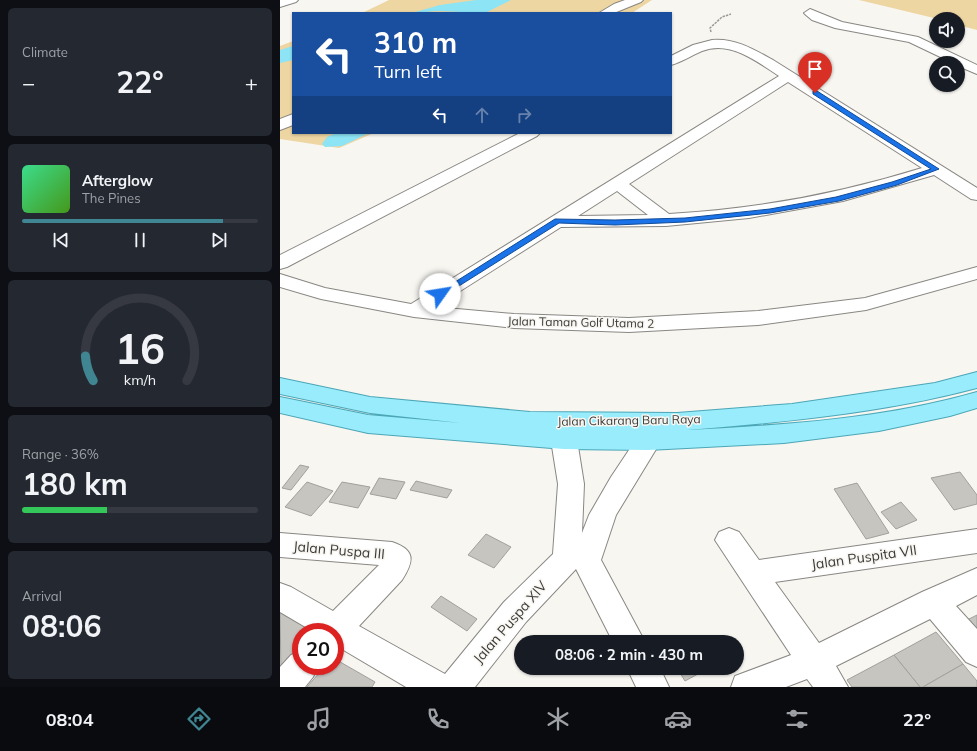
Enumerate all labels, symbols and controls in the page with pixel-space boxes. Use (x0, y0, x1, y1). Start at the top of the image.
map controls (929, 12, 965, 92)
button: sound (929, 12, 965, 48)
text: 310 m (374, 25, 457, 60)
icon: left (308, 28, 360, 80)
text: Climate (22, 44, 68, 60)
pin (798, 52, 832, 93)
button: search (929, 56, 965, 92)
icon: arrive (804, 58, 826, 80)
text: Turn left (374, 60, 442, 83)
text: 22° (116, 63, 164, 101)
text: − (22, 69, 35, 97)
text: + (245, 69, 258, 97)
icon: left (429, 104, 451, 126)
icon: ahead (471, 104, 493, 126)
icon: right (513, 104, 535, 126)
text: Afterglow (82, 171, 153, 190)
text: The Pines (82, 190, 141, 206)
icon: previous (50, 229, 72, 251)
icon: pause (129, 229, 151, 251)
icon: next (208, 229, 230, 251)
position arrow (419, 273, 461, 315)
street label: Jalan Taman Golf Utama 2 (508, 313, 654, 331)
text: 16 (115, 322, 165, 374)
text: km/h (124, 371, 156, 389)
street label: Jalan Cikarang Baru Raya (557, 411, 701, 429)
text: Range · 36% (22, 446, 99, 462)
text: 180 km (22, 465, 128, 503)
street label: Jalan Puspa III (292, 537, 386, 563)
street label: Jalan Puspita VII (810, 541, 918, 573)
street label: Jalan Puspa XIV (469, 577, 551, 667)
text: Arrival (22, 588, 62, 604)
text: 08:06 (22, 607, 101, 645)
speed limit sign: 20 (292, 623, 344, 675)
text: 08:06 · 2 min · 430 m (555, 645, 703, 664)
icon: directions (185, 705, 213, 733)
icon: music (305, 705, 333, 733)
icon: phone (424, 705, 452, 733)
icon: climate (544, 705, 572, 733)
icon: car (664, 705, 692, 733)
icon: filters (783, 705, 811, 733)
text: 08:04 (46, 708, 93, 731)
text: 22° (903, 708, 931, 731)

